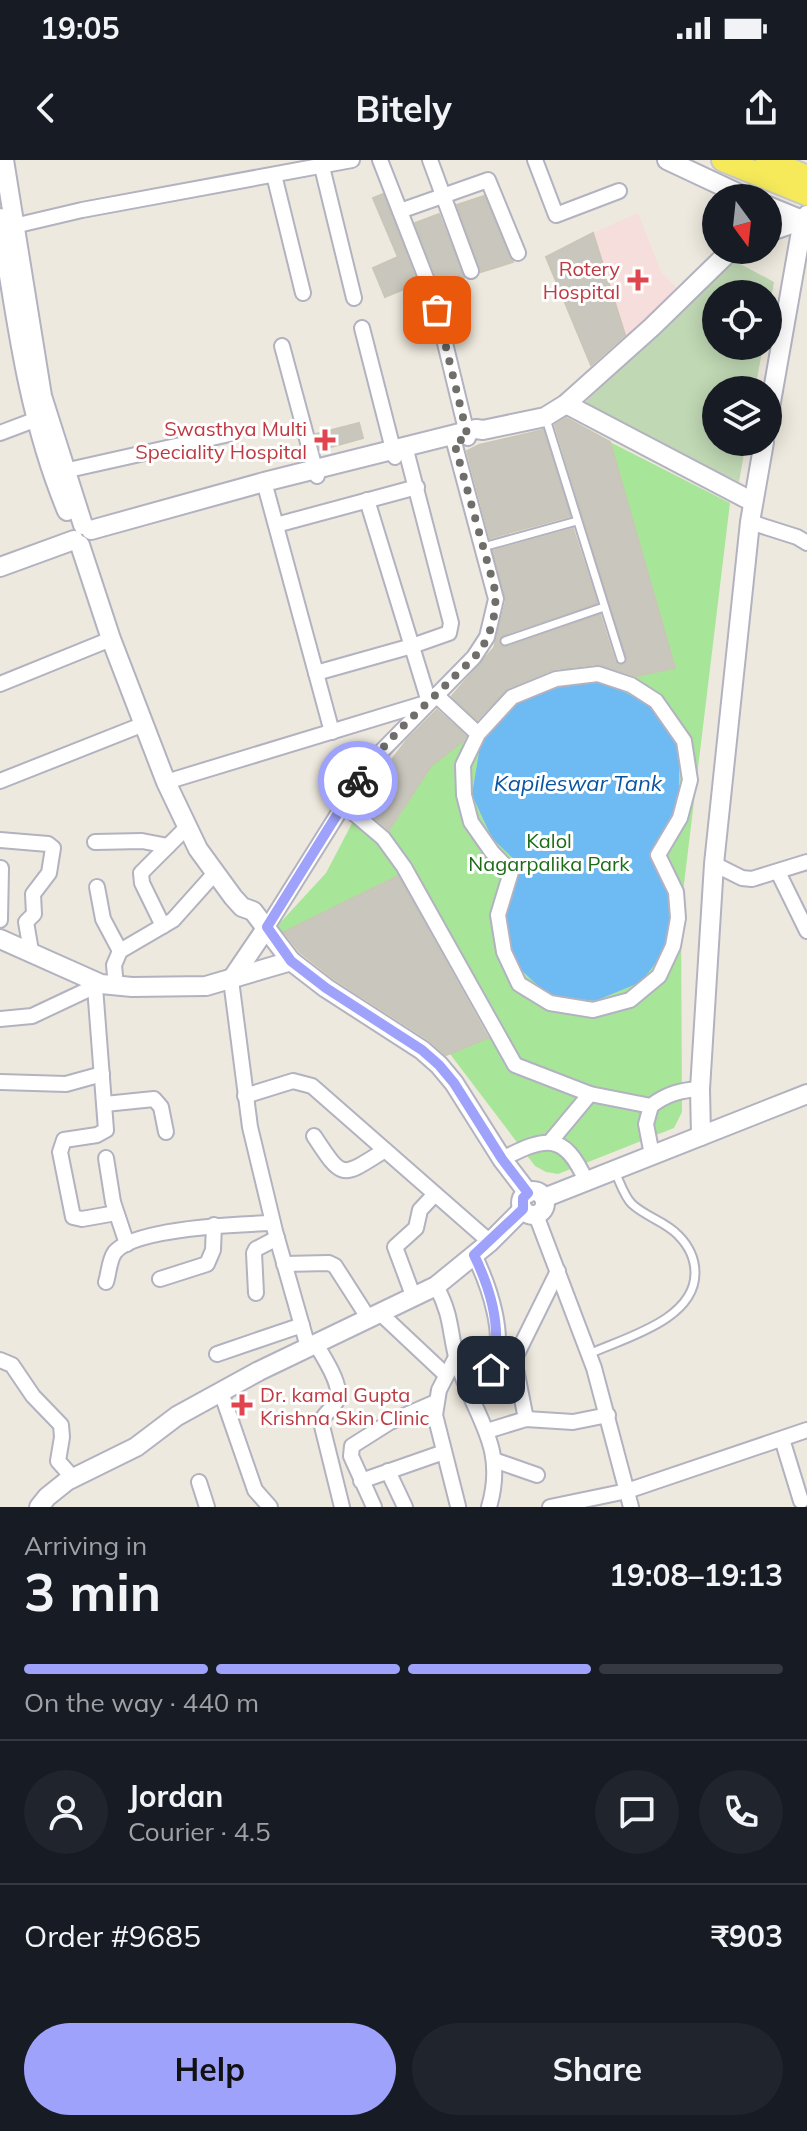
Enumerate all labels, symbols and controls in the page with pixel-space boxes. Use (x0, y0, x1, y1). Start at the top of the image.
text: 19:05 (40, 9, 119, 47)
icon: back (24, 86, 68, 130)
text: Bitely (355, 86, 452, 131)
icon: share (739, 86, 783, 130)
north arrow (702, 184, 782, 264)
map controls (702, 184, 782, 456)
place label: Rotery Hospital (543, 256, 620, 304)
marker: Rotery Hospital (627, 269, 649, 291)
pin (403, 276, 471, 344)
button: locate (702, 280, 782, 360)
icon: bag (415, 288, 459, 332)
button: layers (702, 376, 782, 456)
place label: Swasthya Multi Speciality Hospital (135, 416, 307, 464)
marker: Swasthya Multi Speciality Hospital (314, 429, 336, 451)
courier (318, 741, 398, 821)
icon: bike (336, 759, 380, 803)
water label: Kapileswar Tank (494, 769, 663, 797)
park label: Kalol Nagarpalika Park (468, 828, 630, 876)
pin (457, 1336, 525, 1404)
icon: home (469, 1348, 513, 1392)
place label: Dr. kamal Gupta Krishna Skin Clinic (260, 1382, 429, 1430)
marker: Dr. kamal Gupta Krishna Skin Clinic (231, 1394, 253, 1416)
text: Arriving in (24, 1529, 147, 1562)
text: 19:08–19:13 (609, 1556, 783, 1594)
text: 3 min (24, 1559, 161, 1624)
text: On the way · 440 m (24, 1686, 259, 1719)
button: person (24, 1770, 108, 1854)
button: chat (595, 1770, 679, 1854)
button: phone (699, 1770, 783, 1854)
text: Jordan (128, 1777, 223, 1815)
text: Courier · 4.5 (128, 1815, 271, 1848)
text: Order #9685 (24, 1917, 201, 1955)
text: ₹903 (711, 1917, 783, 1955)
button: Help (24, 2023, 396, 2115)
button: Share (412, 2023, 783, 2115)

